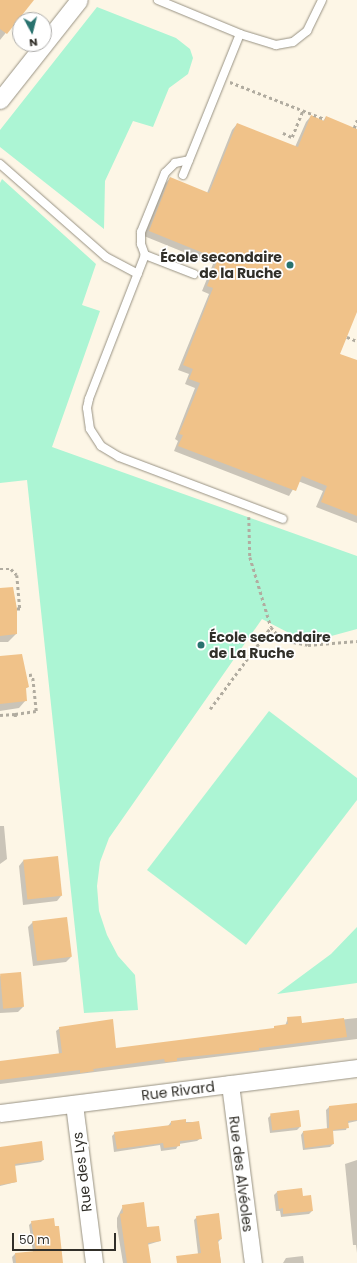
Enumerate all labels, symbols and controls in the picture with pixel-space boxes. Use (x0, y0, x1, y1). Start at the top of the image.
north arrow (12, 12, 52, 52)
text: N (28, 34, 38, 51)
place label: École secondaire de la Ruche (160, 249, 282, 282)
marker: École secondaire de la Ruche (285, 260, 295, 270)
place label: École secondaire de La Ruche (209, 629, 331, 662)
marker: École secondaire de La Ruche (196, 640, 206, 650)
street label: Rue Rivard (140, 1078, 216, 1104)
street label: Rue des Alvéoles (226, 1115, 256, 1233)
street label: Rue des Lys (69, 1131, 95, 1213)
scale bar (14, 1225, 118, 1251)
text: 50 m (19, 1231, 50, 1248)

